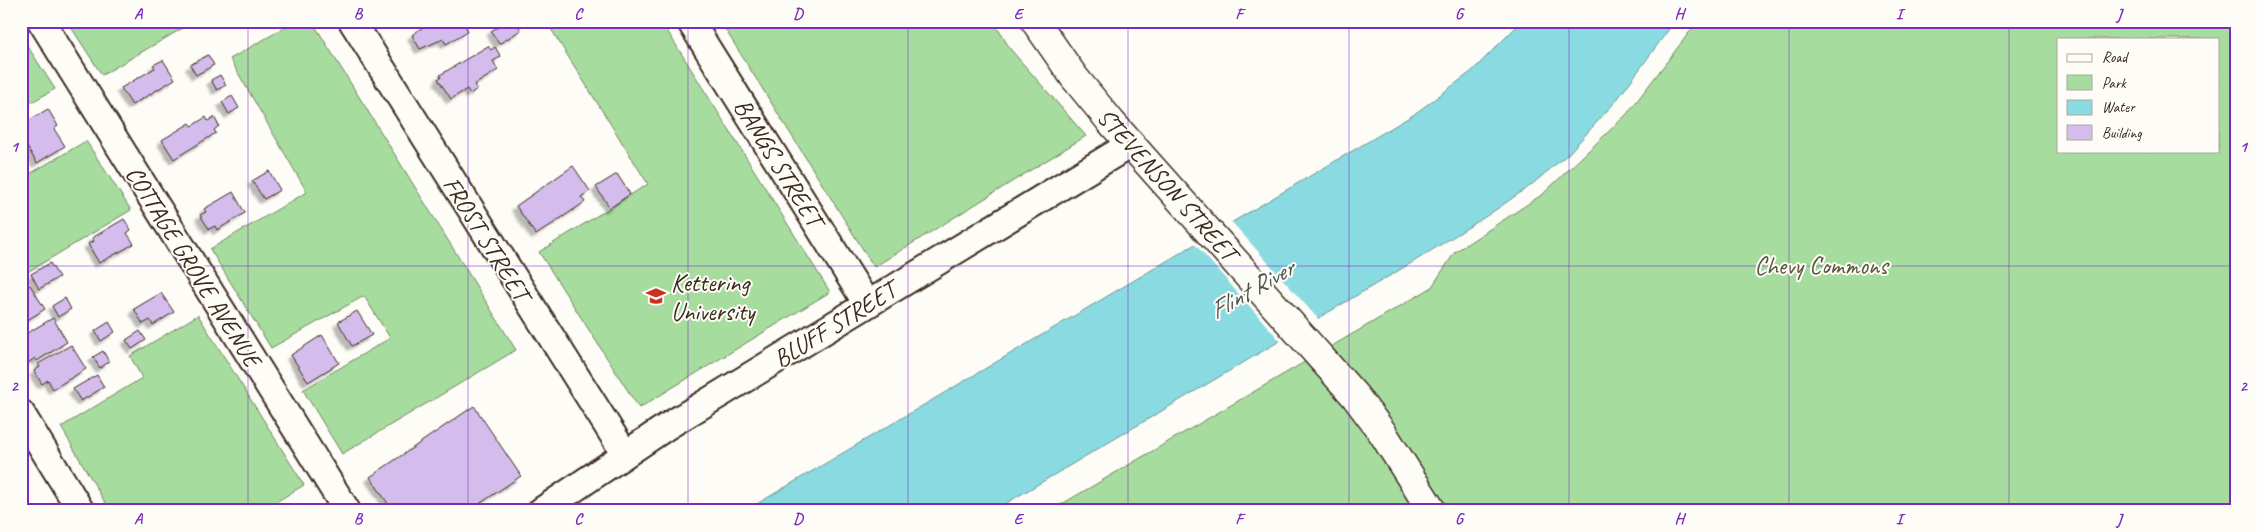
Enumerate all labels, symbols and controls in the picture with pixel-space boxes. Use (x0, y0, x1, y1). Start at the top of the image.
text: A (134, 4, 144, 24)
text: B (354, 4, 364, 24)
text: C (574, 4, 584, 24)
text: D (793, 4, 804, 24)
text: E (1014, 4, 1025, 24)
text: F (1235, 4, 1246, 24)
text: G (1455, 4, 1465, 24)
text: H (1674, 4, 1686, 24)
text: I (1896, 4, 1906, 24)
text: J (2115, 4, 2124, 24)
legend (2057, 38, 2220, 152)
text: Road (2102, 48, 2129, 67)
text: Park (2102, 74, 2127, 93)
street label: BANGS STREET (726, 93, 833, 238)
text: Water (2102, 98, 2136, 117)
street label: STEVENSON STREET (1090, 101, 1248, 272)
text: Building (2102, 124, 2142, 143)
text: 1 (10, 137, 19, 157)
text: 1 (2239, 137, 2248, 157)
street label: COTTAGE GROVE AVENUE (118, 160, 270, 376)
street label: FROST STREET (435, 171, 540, 312)
water label: Flint River (1203, 250, 1303, 327)
park label: Chevy Commons (1754, 250, 1890, 282)
place label: Kettering University (671, 267, 757, 328)
street label: BLUFF STREET (767, 271, 907, 375)
school or university icon: Kettering University (645, 285, 667, 307)
text: 2 (10, 376, 19, 396)
text: 2 (2239, 376, 2248, 396)
text: A (134, 509, 144, 529)
text: B (354, 509, 364, 529)
text: C (574, 509, 584, 529)
text: D (793, 509, 804, 529)
text: E (1014, 509, 1025, 529)
text: F (1235, 509, 1246, 529)
text: G (1455, 509, 1465, 529)
text: H (1674, 509, 1686, 529)
text: I (1896, 509, 1906, 529)
text: J (2115, 509, 2124, 529)

